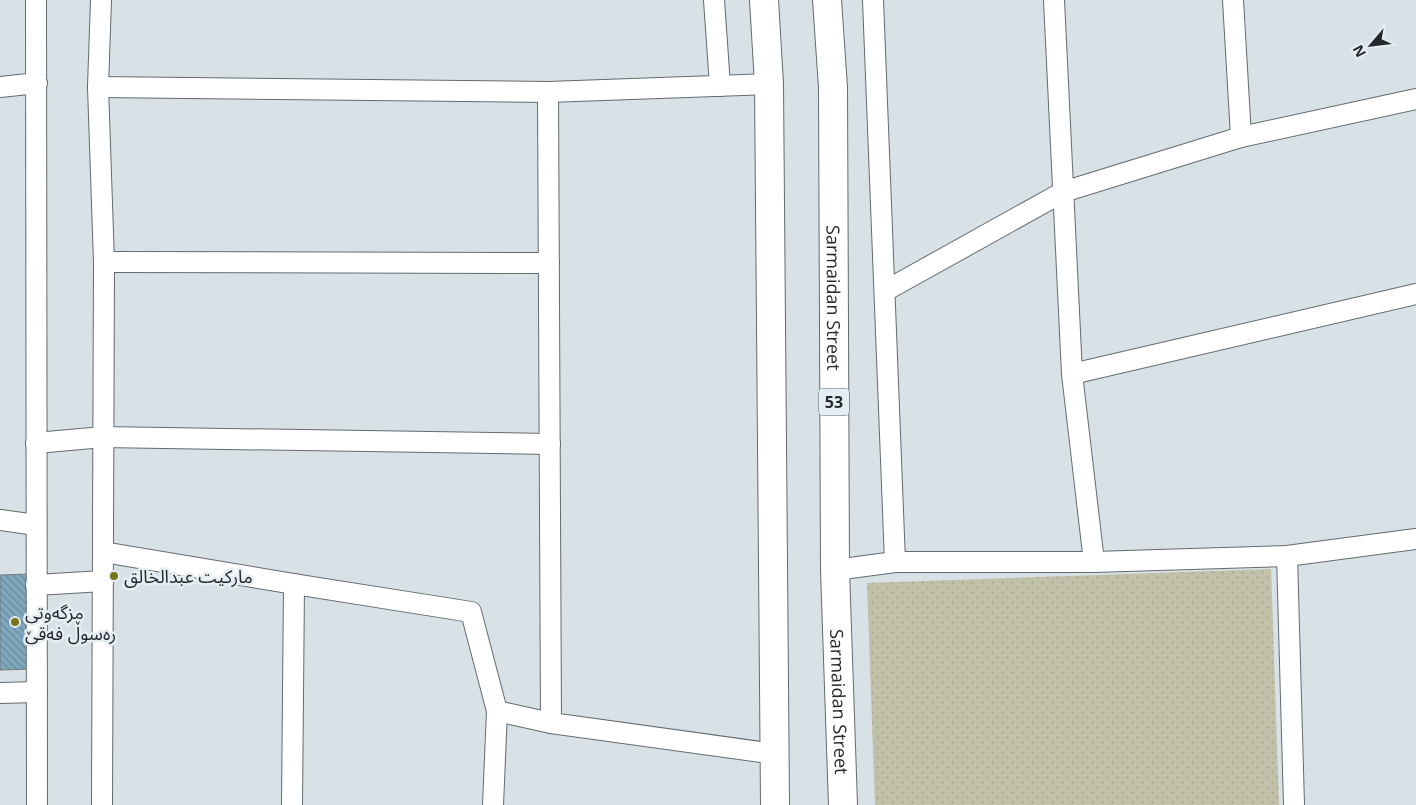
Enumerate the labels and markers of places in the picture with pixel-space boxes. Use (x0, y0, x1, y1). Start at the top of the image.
place label: ماركیت عبدالخالق (124, 564, 253, 588)
marker: ماركیت عبدالخالق (108, 570, 120, 582)
place label: مزگەوتی رەسوڵ فەقێ (25, 600, 116, 645)
marker: مزگەوتی رەسوڵ فەقێ (9, 616, 21, 628)

